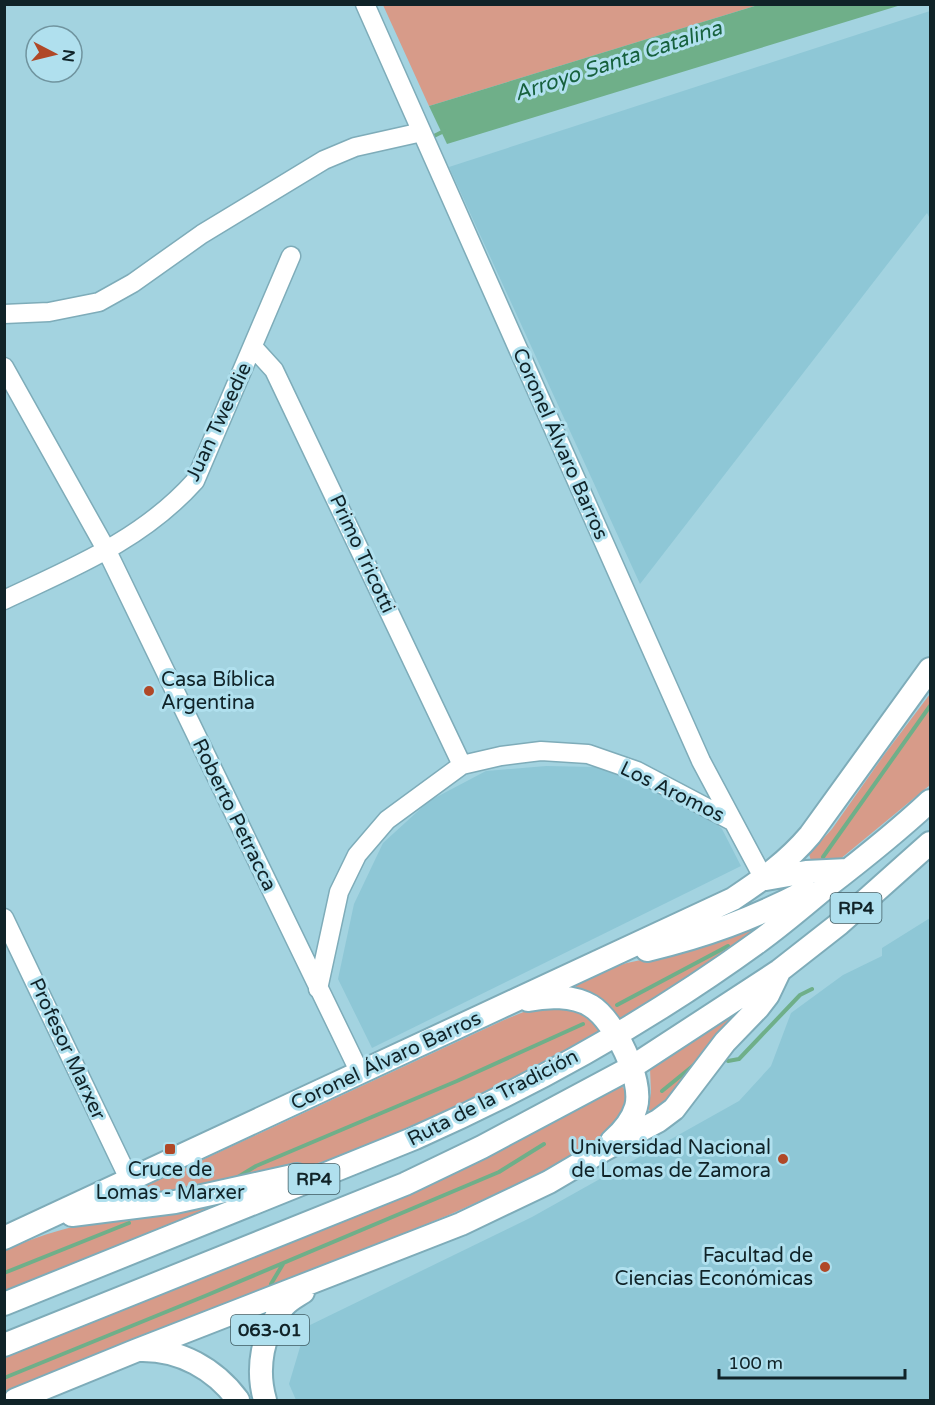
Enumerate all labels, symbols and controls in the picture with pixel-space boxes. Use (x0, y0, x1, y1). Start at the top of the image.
water label: Arroyo Santa Catalina (511, 15, 726, 106)
north arrow (24, 24, 84, 84)
text: N (57, 48, 79, 63)
street label: Coronel Álvaro Barros (507, 344, 614, 543)
street label: Juan Tweedie (181, 359, 257, 485)
street label: Primo Tricotti (324, 491, 400, 617)
place label: Casa Bíblica Argentina (161, 668, 275, 715)
marker: Casa Bíblica Argentina (142, 684, 156, 698)
street label: Roberto Petracca (187, 735, 281, 895)
street label: Los Aromos (616, 756, 728, 828)
road number: RP4 (830, 893, 882, 923)
street label: Profesor Marxer (24, 974, 110, 1124)
street label: Coronel Álvaro Barros (287, 1005, 485, 1116)
street label: Ruta de la Tradición (404, 1045, 582, 1151)
place label: Universidad Nacional de Lomas de Zamora (570, 1136, 771, 1183)
marker: Cruce de Lomas - Marxer (163, 1142, 177, 1156)
marker: Universidad Nacional de Lomas de Zamora (776, 1152, 790, 1166)
place label: Cruce de Lomas - Marxer (95, 1158, 245, 1205)
road number: RP4 (288, 1164, 340, 1194)
place label: Facultad de Ciencias Económicas (615, 1244, 813, 1291)
marker: Facultad de Ciencias Económicas (818, 1260, 832, 1274)
road number: 063-01 (231, 1315, 309, 1345)
scale bar (719, 1342, 905, 1380)
text: 100 m (728, 1352, 783, 1374)

